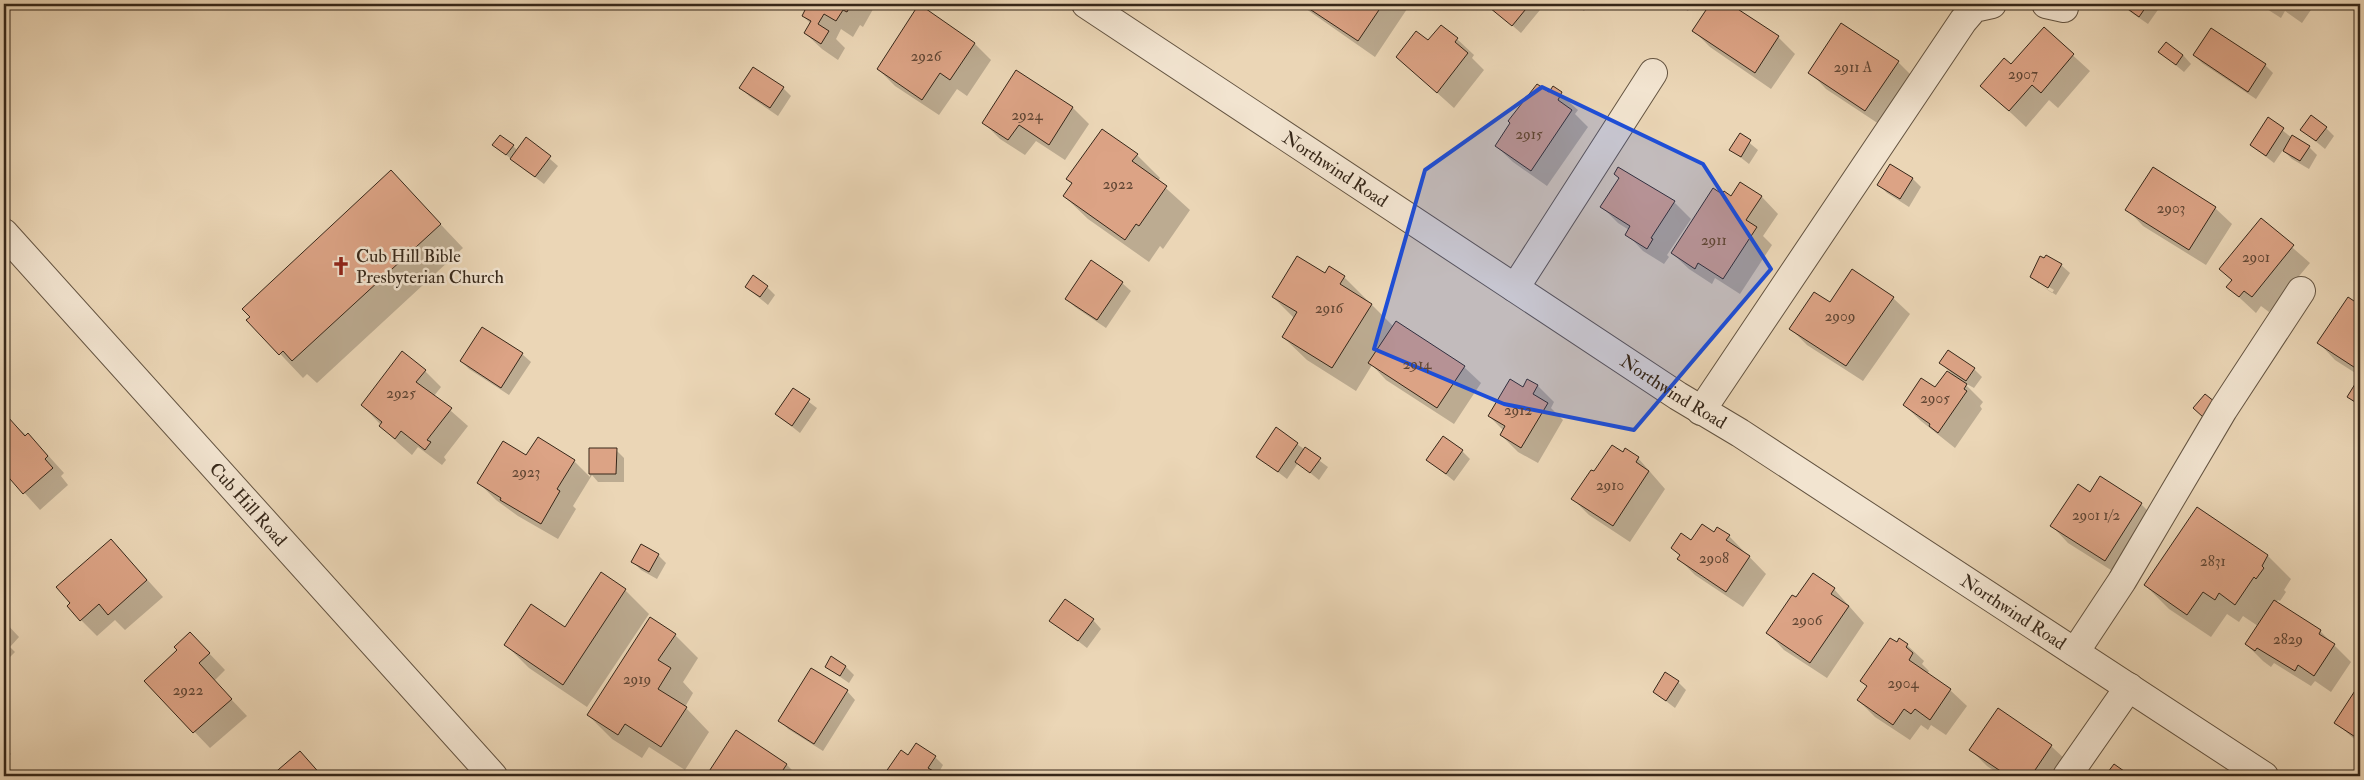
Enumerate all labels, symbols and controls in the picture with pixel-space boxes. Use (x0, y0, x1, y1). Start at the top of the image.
house number: 2926 (911, 47, 943, 66)
house number: 2911 A (1834, 58, 1873, 77)
house number: 2907 (2008, 65, 2038, 84)
house number: 2924 (1012, 106, 1043, 125)
house number: 2915 (1515, 125, 1543, 144)
street label: Northwind Road (1278, 126, 1392, 213)
house number: 2922 (1103, 175, 1134, 194)
house number: 2903 (2157, 199, 2185, 218)
house number: 2911 (1701, 231, 1727, 250)
place label: Cub Hill Bible Presbyterian Church (356, 245, 504, 289)
house number: 2901 (2242, 248, 2270, 267)
church icon: Cub Hill Bible Presbyterian Church (330, 255, 352, 277)
house number: 2916 (1315, 299, 1344, 318)
house number: 2909 (1825, 307, 1855, 326)
street label: Northwind Road (1616, 350, 1731, 434)
house number: 2914 (1403, 355, 1432, 374)
house number: 2925 (386, 384, 416, 403)
house number: 2905 (1920, 389, 1950, 408)
house number: 2912 (1504, 401, 1532, 420)
street label: Cub Hill Road (204, 458, 292, 551)
house number: 2923 (512, 463, 540, 482)
house number: 2910 (1596, 476, 1624, 495)
house number: 2901 1/2 (2072, 506, 2121, 525)
house number: 2908 (1699, 549, 1729, 568)
house number: 2831 (2200, 552, 2226, 571)
street label: Northwind Road (1956, 569, 2070, 655)
house number: 2906 (1792, 611, 1824, 630)
house number: 2829 (2273, 630, 2303, 649)
house number: 2919 (623, 670, 651, 689)
house number: 2904 (1887, 674, 1919, 693)
house number: 2922 (173, 681, 204, 700)

